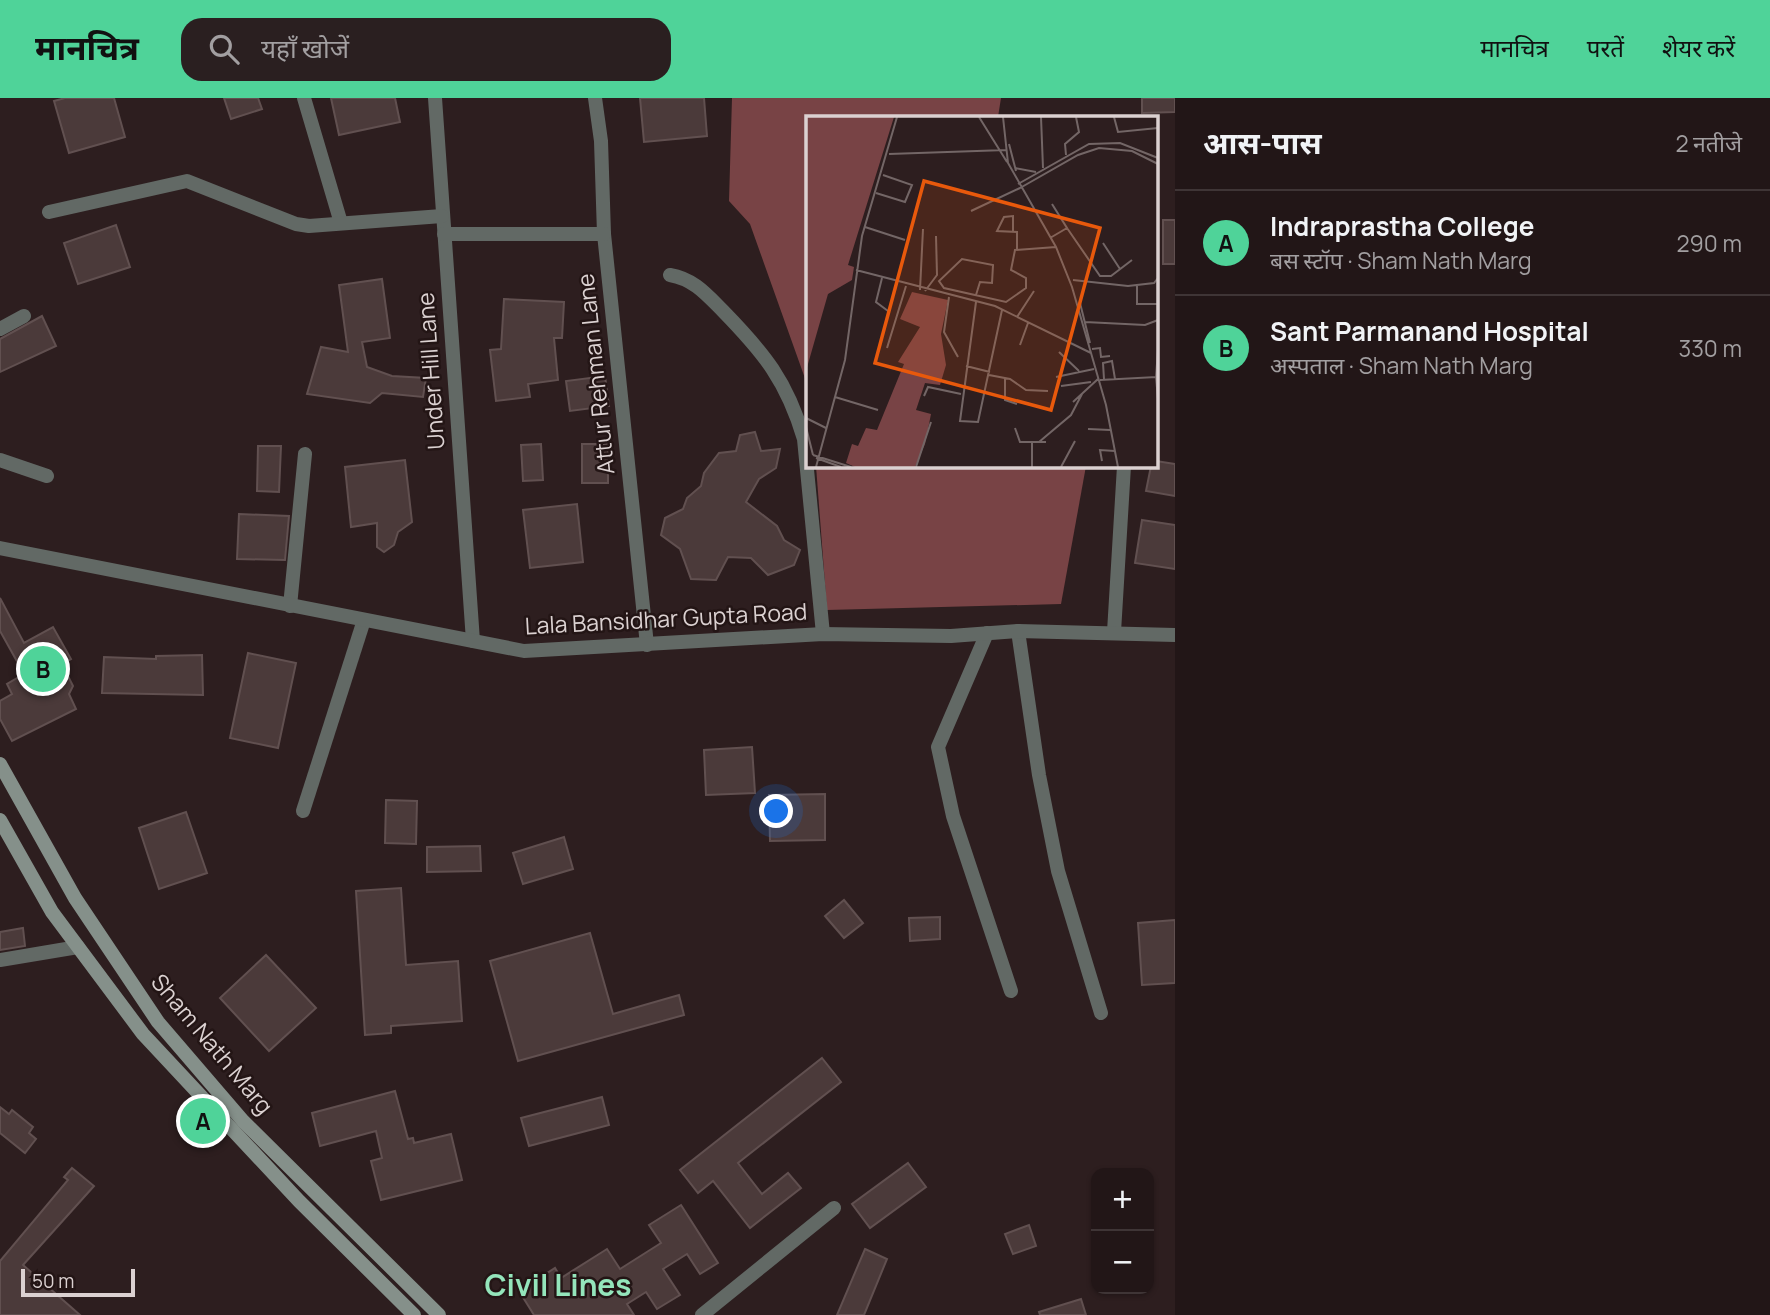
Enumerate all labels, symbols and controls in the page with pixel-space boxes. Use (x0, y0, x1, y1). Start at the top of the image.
search box (181, 18, 671, 81)
text: मानचित्र (35, 25, 139, 70)
icon: search (205, 30, 243, 68)
text: यहाँ खोजें (261, 30, 349, 66)
text: मानचित्र (1480, 31, 1549, 64)
text: परतें (1587, 31, 1624, 64)
text: शेयर करें (1662, 31, 1735, 64)
inset map (806, 116, 1158, 467)
text: आस-पास (1203, 122, 1322, 163)
text: 2 नतीजे (1675, 127, 1742, 159)
text: Indraprastha College (1270, 208, 1534, 244)
text: A (1218, 227, 1234, 259)
text: 290 m (1676, 227, 1742, 259)
text: बस स्टॉप · Sham Nath Marg (1270, 244, 1532, 276)
street label: Attur Rehman Lane (569, 272, 621, 476)
street label: Under Hill Lane (409, 291, 451, 451)
text: Sant Parmanand Hospital (1270, 313, 1589, 349)
text: B (1219, 332, 1233, 364)
text: 330 m (1678, 332, 1742, 364)
text: अस्पताल · Sham Nath Marg (1270, 349, 1533, 381)
street label: Lala Bansidhar Gupta Road (524, 595, 808, 641)
pin: B (20, 643, 66, 695)
your location (759, 794, 793, 828)
street label: Sham Nath Marg (144, 966, 281, 1120)
pin: A (180, 1095, 226, 1147)
map controls (1091, 1168, 1154, 1294)
button: + (1091, 1168, 1154, 1231)
button: − (1091, 1231, 1154, 1294)
district label: Civil Lines (484, 1264, 632, 1305)
scale bar (21, 1266, 135, 1298)
text: 50 m (32, 1268, 74, 1294)

